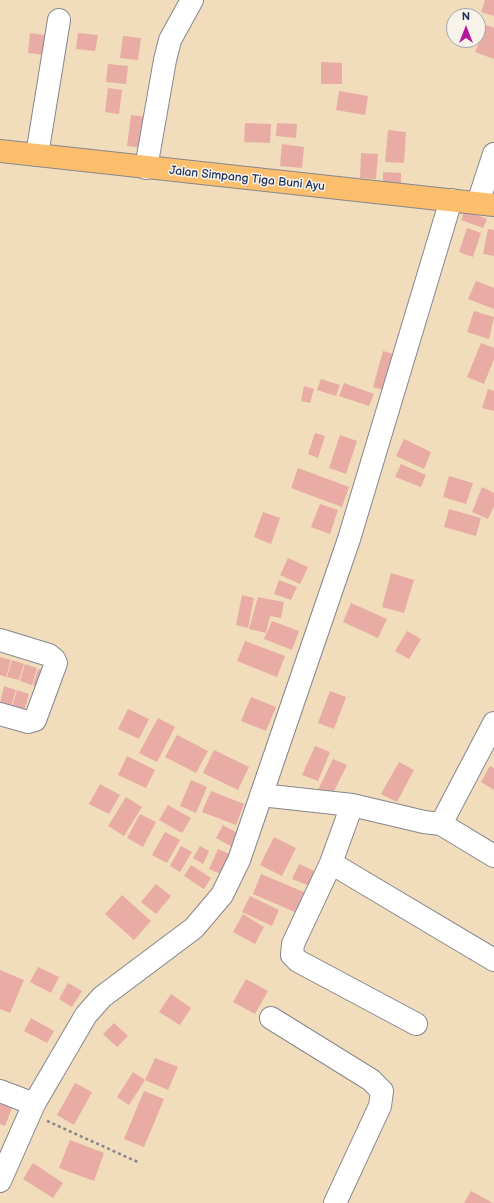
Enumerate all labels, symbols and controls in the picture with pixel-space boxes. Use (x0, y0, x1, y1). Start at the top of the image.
north arrow (446, 8, 486, 48)
text: N (462, 10, 470, 23)
street label: Jalan Simpang Tiga Buni Ayu (168, 164, 326, 194)

